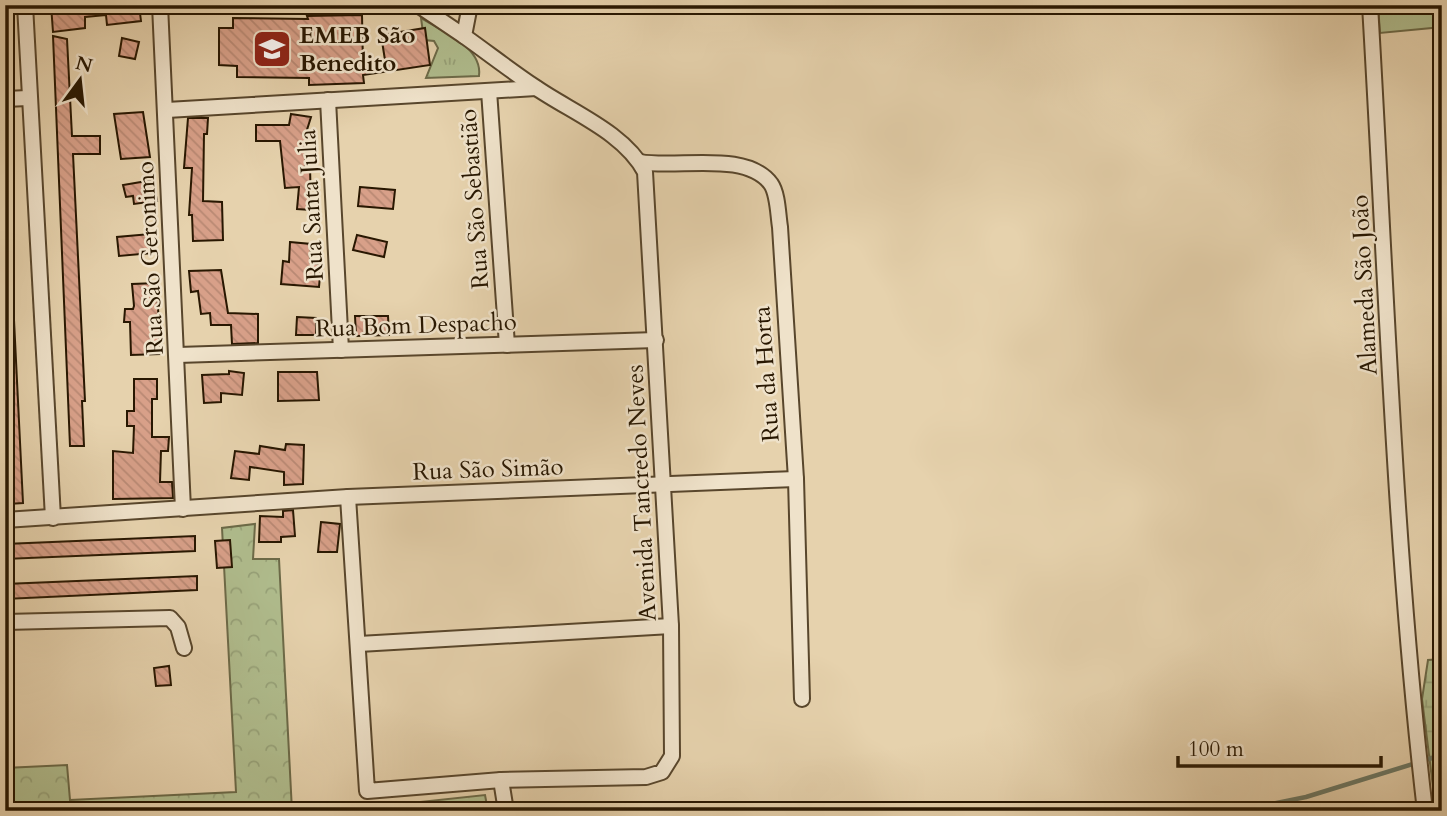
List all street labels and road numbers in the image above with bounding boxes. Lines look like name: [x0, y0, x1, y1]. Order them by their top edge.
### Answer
street label: Rua São Sebastião: [452, 108, 497, 290]
street label: Rua Santa Julia: [291, 128, 332, 282]
street label: Rua São Geronimo: [129, 160, 172, 356]
street label: Alameda São João: [1343, 194, 1386, 376]
street label: Rua da Horta: [745, 304, 788, 443]
street label: Rua Bom Despacho: [315, 305, 517, 346]
street label: Avenida Tancredo Neves: [618, 364, 665, 622]
street label: Rua São Simão: [412, 450, 564, 489]

